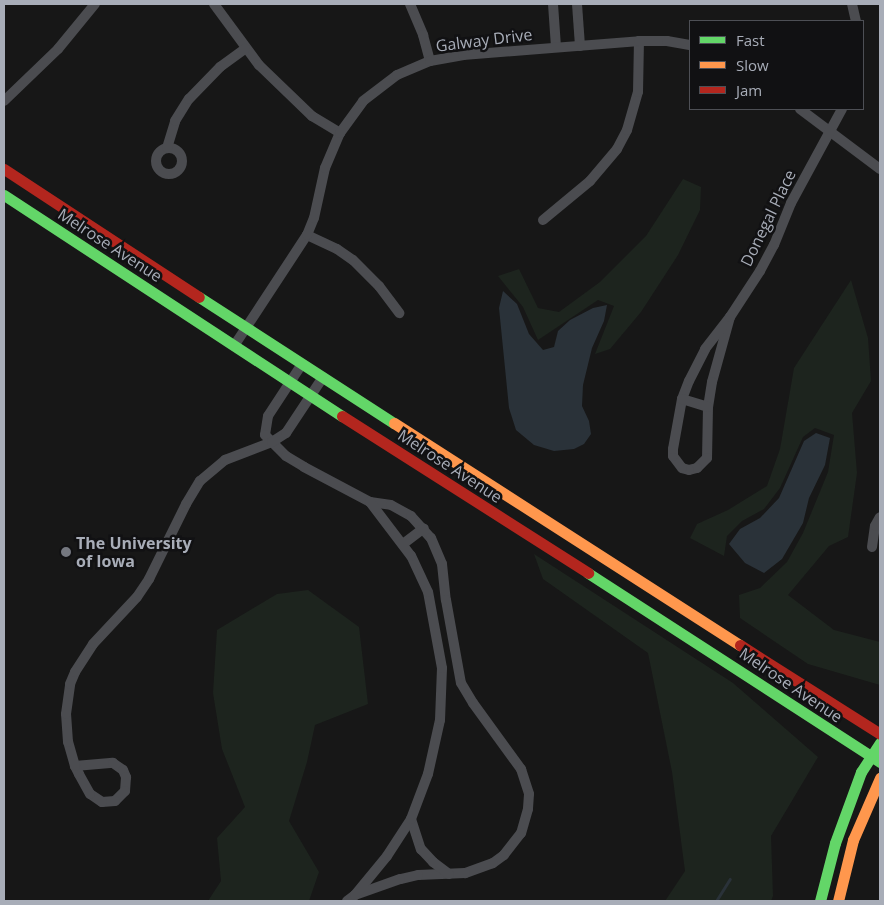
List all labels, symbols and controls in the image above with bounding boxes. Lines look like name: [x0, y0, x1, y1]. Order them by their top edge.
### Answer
legend: [689, 20, 864, 110]
street label: Galway Drive: [435, 25, 533, 55]
text: Fast: [736, 30, 765, 50]
text: Slow: [736, 55, 769, 75]
text: Jam: [736, 80, 762, 100]
street label: Donegal Place: [736, 167, 800, 269]
street label: Melrose Avenue: [54, 204, 166, 286]
street label: Melrose Avenue: [394, 425, 506, 507]
place label: The University of Iowa: [76, 533, 192, 571]
marker: The University of Iowa: [60, 546, 72, 558]
street label: Melrose Avenue: [736, 643, 846, 727]

